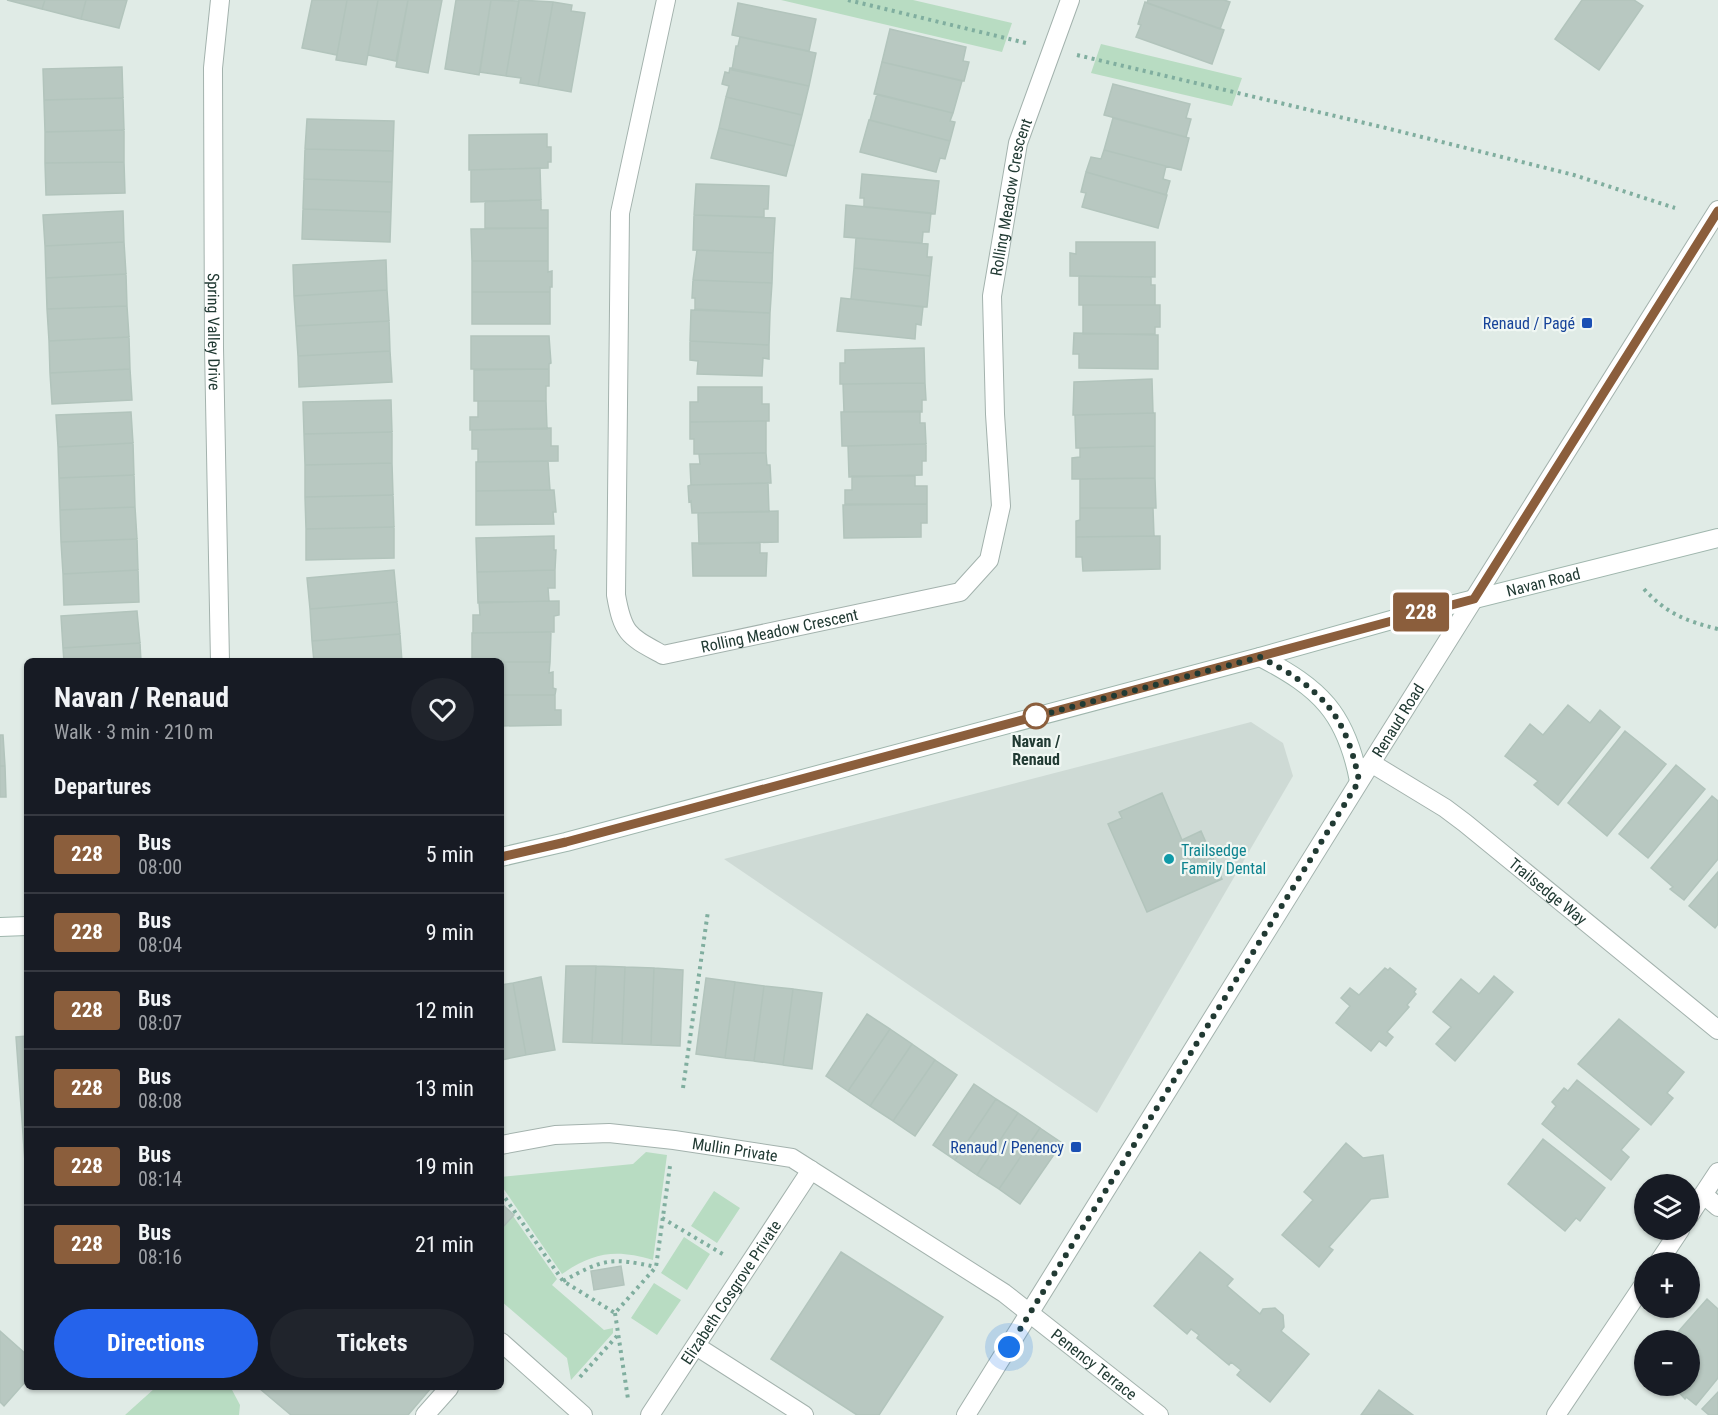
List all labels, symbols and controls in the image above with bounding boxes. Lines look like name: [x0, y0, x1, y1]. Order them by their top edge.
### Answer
street label: Rolling Meadow Crescent: [986, 115, 1036, 277]
street label: Spring Valley Drive: [204, 273, 224, 390]
place label: Renaud / Pagé: [1483, 314, 1575, 333]
marker: Renaud / Pagé: [1580, 316, 1594, 330]
street label: Navan Road: [1504, 563, 1582, 600]
line badge: 228: [1386, 592, 1456, 632]
text: 228: [1405, 600, 1437, 624]
street label: Rolling Meadow Crescent: [699, 604, 860, 656]
button: heart: [411, 678, 474, 741]
street label: Renaud Road: [1368, 680, 1428, 760]
text: Navan / Renaud: [54, 681, 229, 714]
marker: Navan / Renaud: [1023, 703, 1049, 729]
text: Walk · 3 min · 210 m: [54, 720, 213, 744]
place label: Navan / Renaud: [1012, 732, 1061, 769]
text: Departures: [54, 774, 151, 799]
text: Bus: [138, 830, 171, 855]
place label: Trailsedge Family Dental: [1181, 841, 1266, 878]
text: 228: [71, 842, 103, 866]
text: 5 min: [426, 842, 474, 867]
marker: Trailsedge Family Dental: [1162, 852, 1176, 866]
street label: Trailsedge Way: [1505, 853, 1591, 929]
text: 08:00: [138, 855, 182, 879]
text: Bus: [138, 908, 171, 933]
text: 228: [71, 920, 103, 944]
text: 9 min: [426, 920, 474, 945]
text: 08:04: [138, 933, 182, 957]
text: Bus: [138, 986, 171, 1011]
text: 228: [71, 998, 103, 1022]
text: 12 min: [415, 998, 474, 1023]
text: 08:07: [138, 1011, 182, 1035]
text: Bus: [138, 1064, 171, 1089]
text: 228: [71, 1076, 103, 1100]
text: 13 min: [415, 1076, 474, 1101]
text: 08:08: [138, 1089, 182, 1113]
street label: Mullin Private: [691, 1133, 779, 1165]
place label: Renaud / Penency: [950, 1138, 1064, 1157]
marker: Renaud / Penency: [1069, 1140, 1083, 1154]
text: Bus: [138, 1142, 171, 1167]
text: 228: [71, 1154, 103, 1178]
text: 19 min: [415, 1154, 474, 1179]
text: 08:14: [138, 1167, 182, 1191]
map controls: [1634, 1174, 1700, 1396]
button: layers: [1634, 1174, 1700, 1240]
street label: Elizabeth Cosgrove Private: [677, 1217, 785, 1368]
text: Bus: [138, 1220, 171, 1245]
text: 228: [71, 1232, 103, 1256]
text: 21 min: [415, 1232, 474, 1257]
text: 08:16: [138, 1245, 182, 1269]
button: +: [1634, 1252, 1700, 1318]
button: Directions: [54, 1309, 258, 1378]
button: Tickets: [270, 1309, 474, 1378]
street label: Penency Terrace: [1048, 1325, 1141, 1404]
button: −: [1634, 1330, 1700, 1396]
your location: [994, 1332, 1024, 1362]

